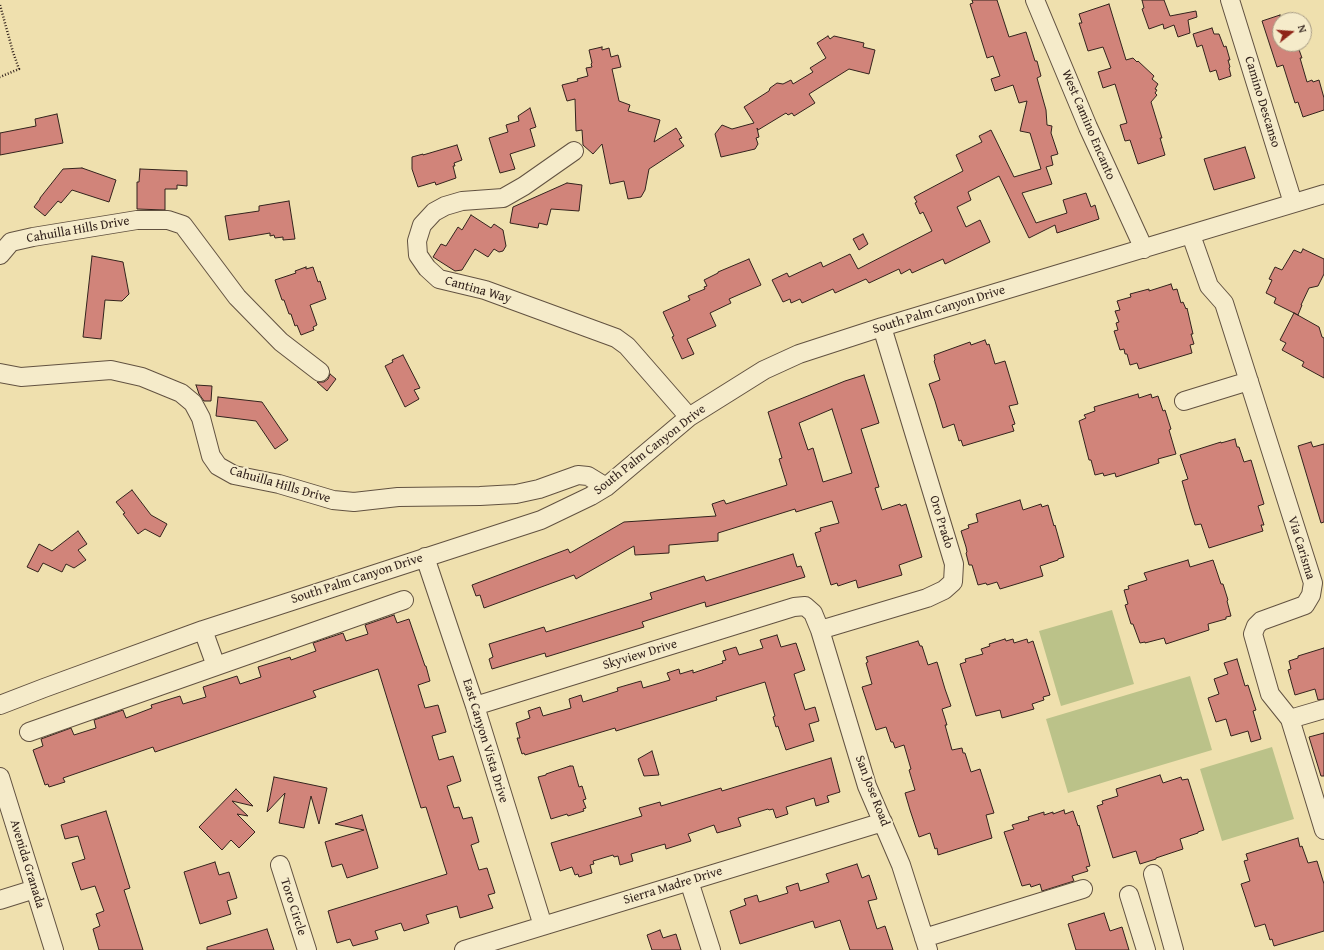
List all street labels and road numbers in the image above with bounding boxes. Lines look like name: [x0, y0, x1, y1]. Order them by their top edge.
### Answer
street label: Camino Descanso: [1241, 55, 1283, 149]
street label: West Camino Encanto: [1058, 68, 1118, 182]
street label: Cahuilla Hills Drive: [25, 213, 131, 247]
street label: Cantina Way: [443, 273, 513, 307]
street label: South Palm Canyon Drive: [871, 282, 1007, 338]
street label: South Palm Canyon Drive: [591, 401, 709, 499]
street label: Cahuilla Hills Drive: [228, 463, 332, 507]
street label: Oro Prado: [926, 494, 956, 550]
street label: Via Carisma: [1284, 514, 1318, 582]
street label: South Palm Canyon Drive: [289, 550, 425, 608]
street label: Skyview Drive: [601, 636, 679, 674]
street label: East Canyon Vista Drive: [459, 677, 511, 805]
street label: San Jose Road: [851, 753, 893, 829]
street label: Avenida Granada: [6, 818, 48, 910]
street label: Sierra Madre Drive: [622, 864, 724, 908]
street label: Toro Circle: [276, 876, 310, 938]

